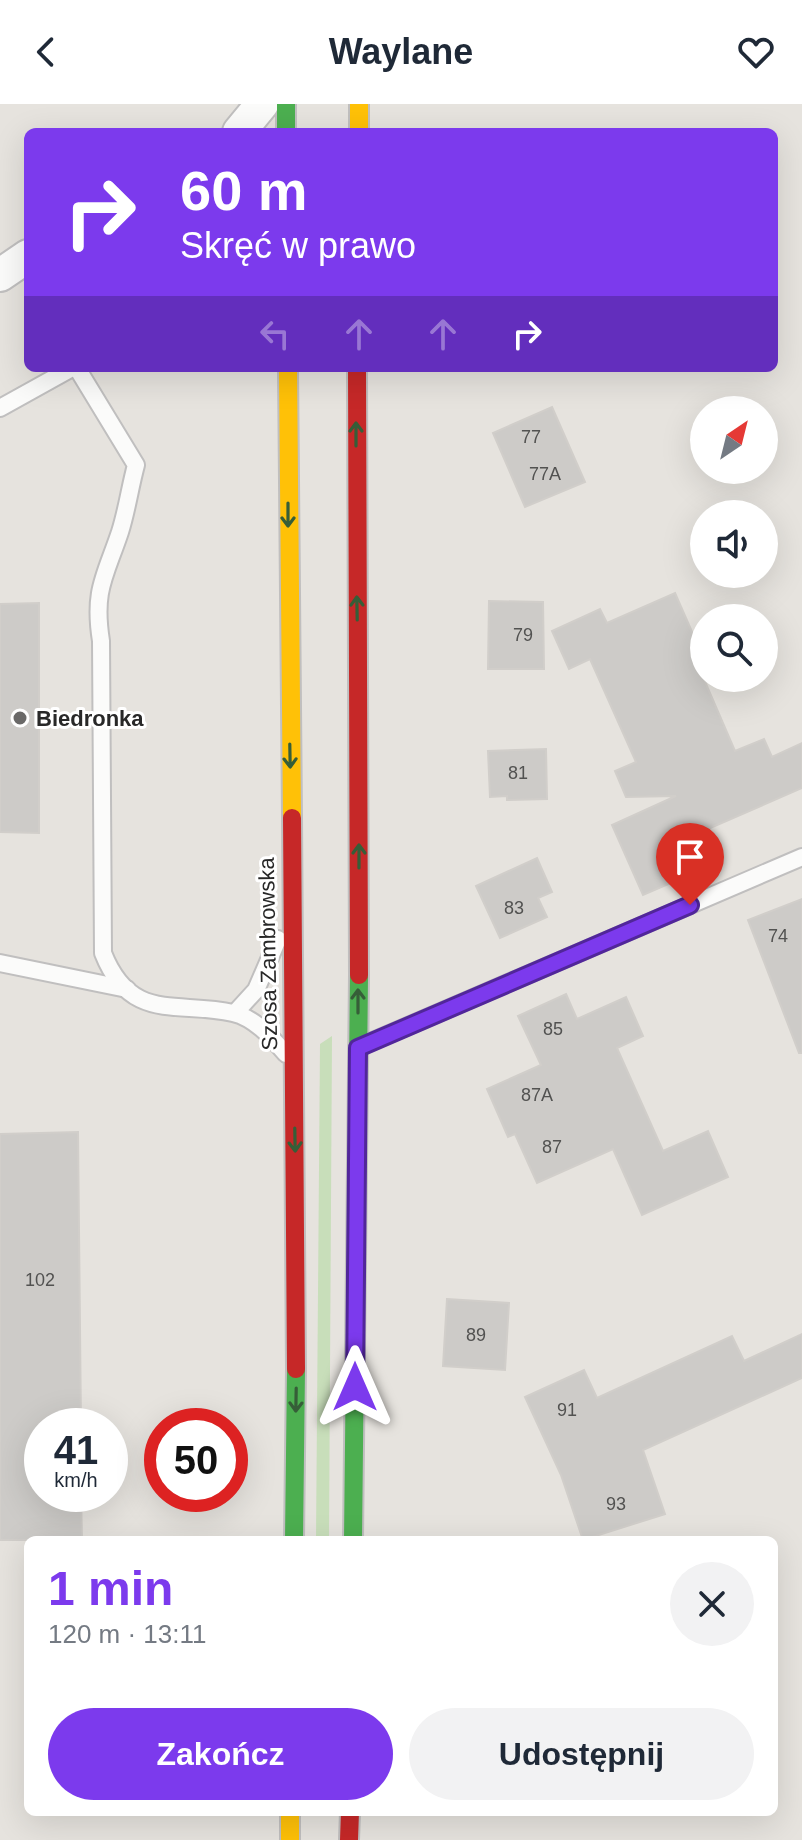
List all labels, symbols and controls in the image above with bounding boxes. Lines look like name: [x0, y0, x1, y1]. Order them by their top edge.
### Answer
icon: back: [24, 30, 68, 74]
icon: heart: [734, 30, 778, 74]
text: Waylane: [329, 31, 473, 72]
text: 60 m: [180, 159, 308, 222]
icon: right: [48, 160, 152, 264]
text: Skręć w prawo: [180, 225, 416, 266]
icon: left: [253, 312, 297, 356]
icon: ahead: [337, 312, 381, 356]
icon: ahead: [421, 312, 465, 356]
icon: right: [505, 312, 549, 356]
north arrow: [690, 396, 778, 484]
map controls: [690, 396, 778, 692]
one-way arrow: [349, 421, 364, 448]
house number: 77: [521, 427, 541, 447]
house number: 77A: [529, 464, 561, 484]
button: sound: [690, 500, 778, 588]
one-way arrow: [280, 501, 296, 528]
one-way arrow: [349, 595, 365, 622]
button: search: [690, 604, 778, 692]
house number: 79: [513, 625, 533, 645]
place label: Biedronka: [36, 706, 144, 731]
marker: Biedronka: [11, 709, 29, 727]
one-way arrow: [282, 742, 298, 769]
house number: 81: [508, 763, 528, 783]
pin: [656, 823, 724, 905]
icon: arrive: [668, 835, 712, 879]
one-way arrow: [351, 843, 367, 870]
street label: Szosa Zambrowska: [254, 856, 282, 1051]
house number: 83: [504, 898, 524, 918]
house number: 74: [768, 926, 788, 946]
one-way arrow: [351, 988, 366, 1015]
house number: 85: [543, 1019, 563, 1039]
house number: 87A: [521, 1085, 553, 1105]
one-way arrow: [287, 1126, 303, 1153]
house number: 87: [542, 1137, 562, 1157]
house number: 102: [25, 1270, 55, 1290]
house number: 89: [466, 1325, 486, 1345]
position arrow: [313, 1345, 397, 1429]
one-way arrow: [288, 1386, 304, 1413]
house number: 91: [557, 1400, 577, 1420]
speed limit sign: 50: [144, 1408, 248, 1512]
text: 41: [54, 1428, 98, 1472]
text: km/h: [54, 1469, 98, 1491]
house number: 93: [606, 1494, 626, 1514]
text: 1 min: [48, 1562, 173, 1615]
button: close: [670, 1562, 754, 1646]
text: 120 m · 13:11: [48, 1619, 207, 1649]
button: Zakończ: [48, 1708, 393, 1800]
button: Udostępnij: [409, 1708, 754, 1800]

